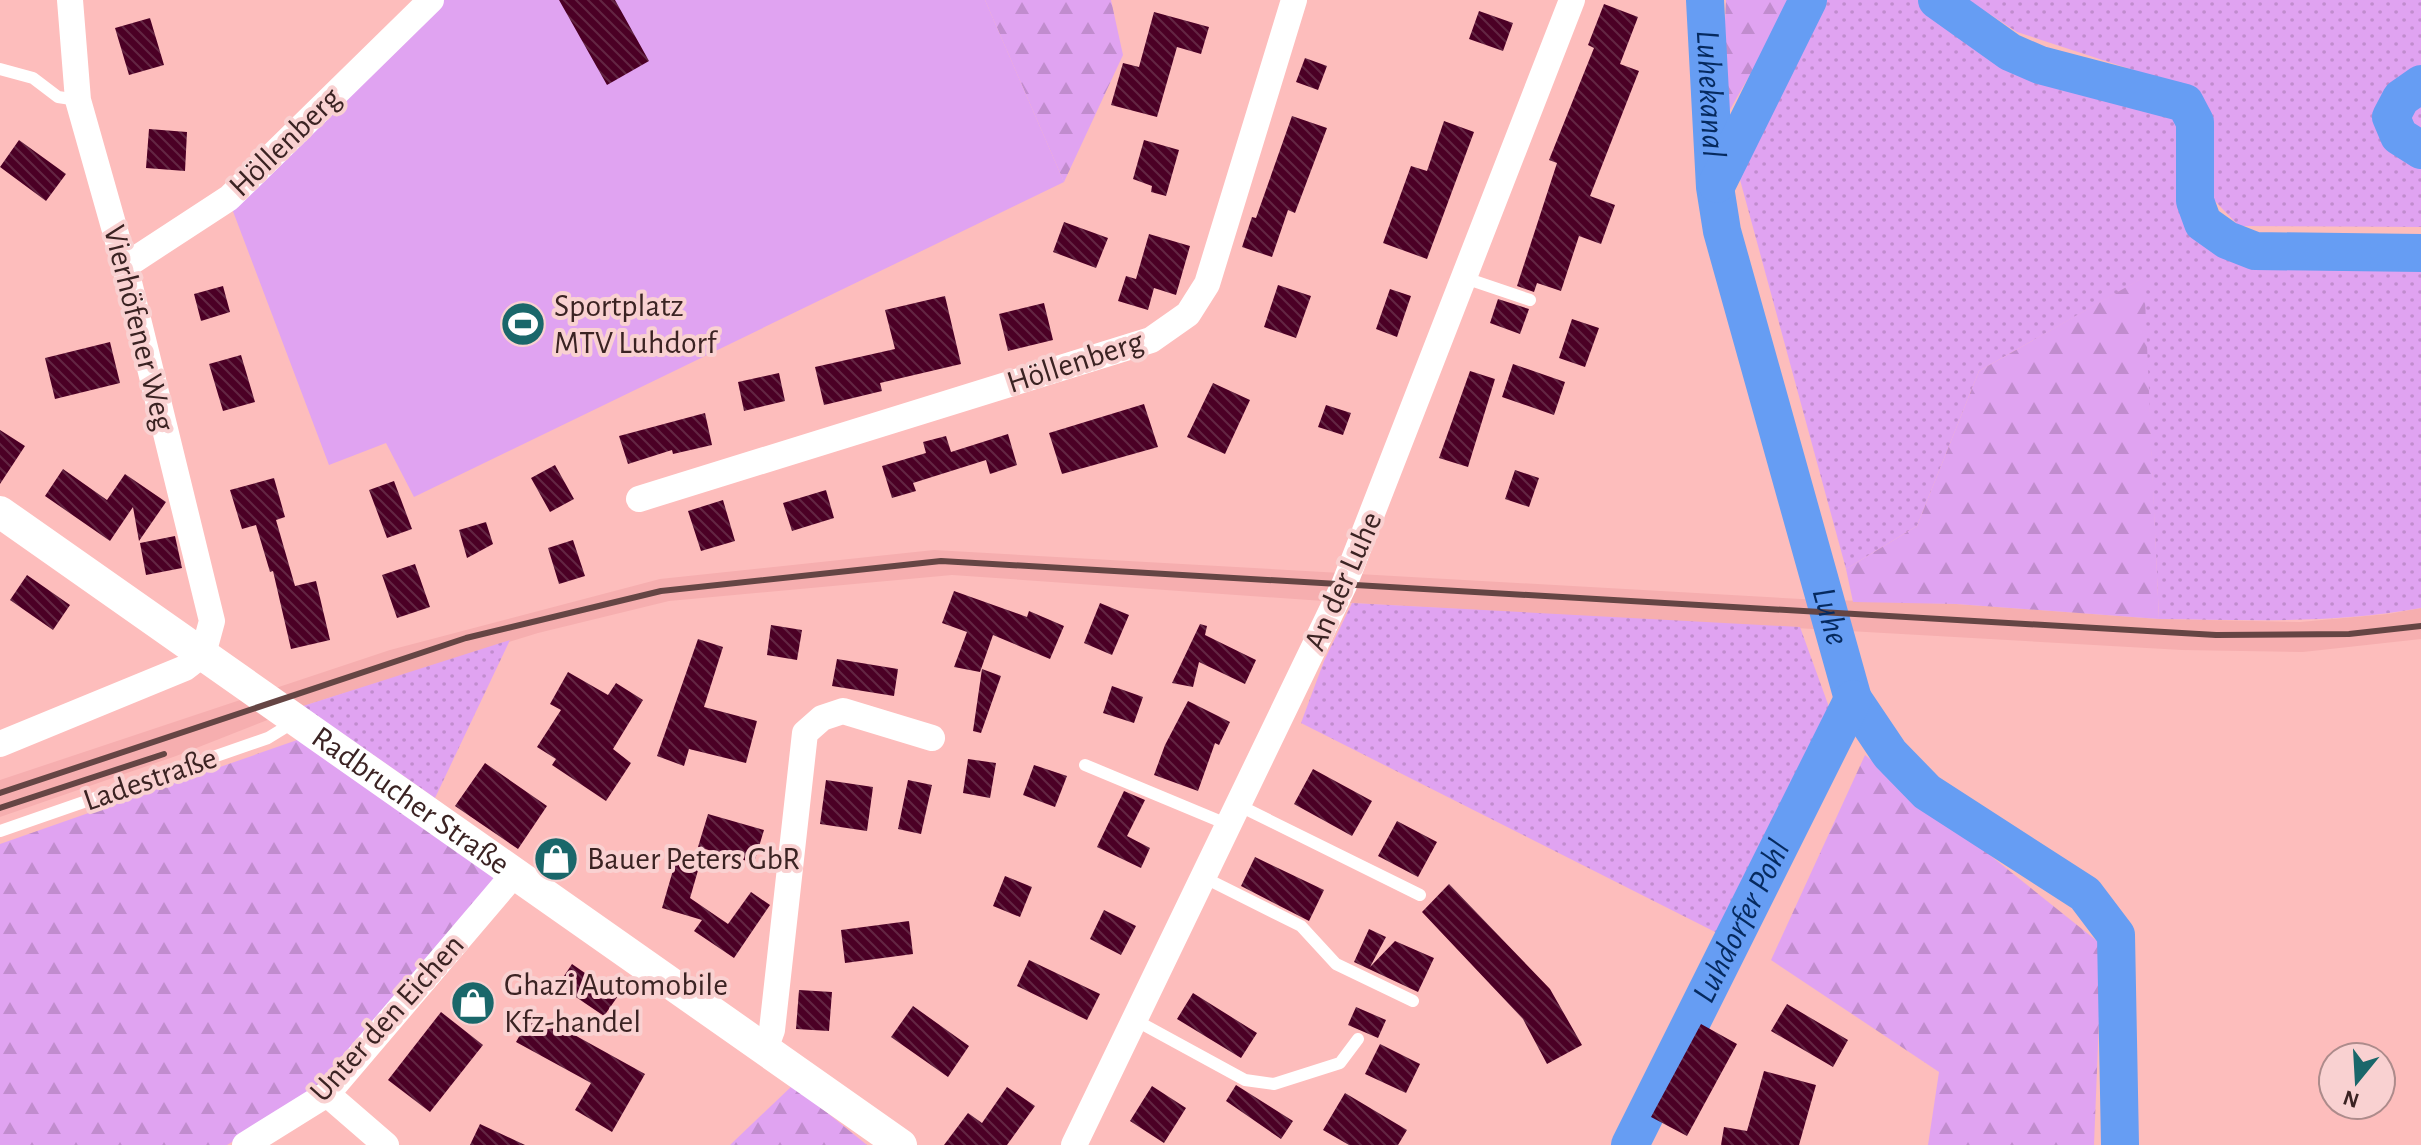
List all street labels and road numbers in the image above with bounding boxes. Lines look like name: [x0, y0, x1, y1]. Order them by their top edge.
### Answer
street label: Höllenberg: [223, 81, 347, 203]
street label: Vierhöfener Weg: [98, 222, 180, 434]
street label: Höllenberg: [1003, 325, 1147, 399]
street label: An der Luhe: [1298, 507, 1388, 655]
street label: Radbrucher Straße: [306, 720, 515, 881]
street label: Ladestraße: [79, 741, 221, 817]
street label: Unter den Eichen: [304, 928, 470, 1108]

